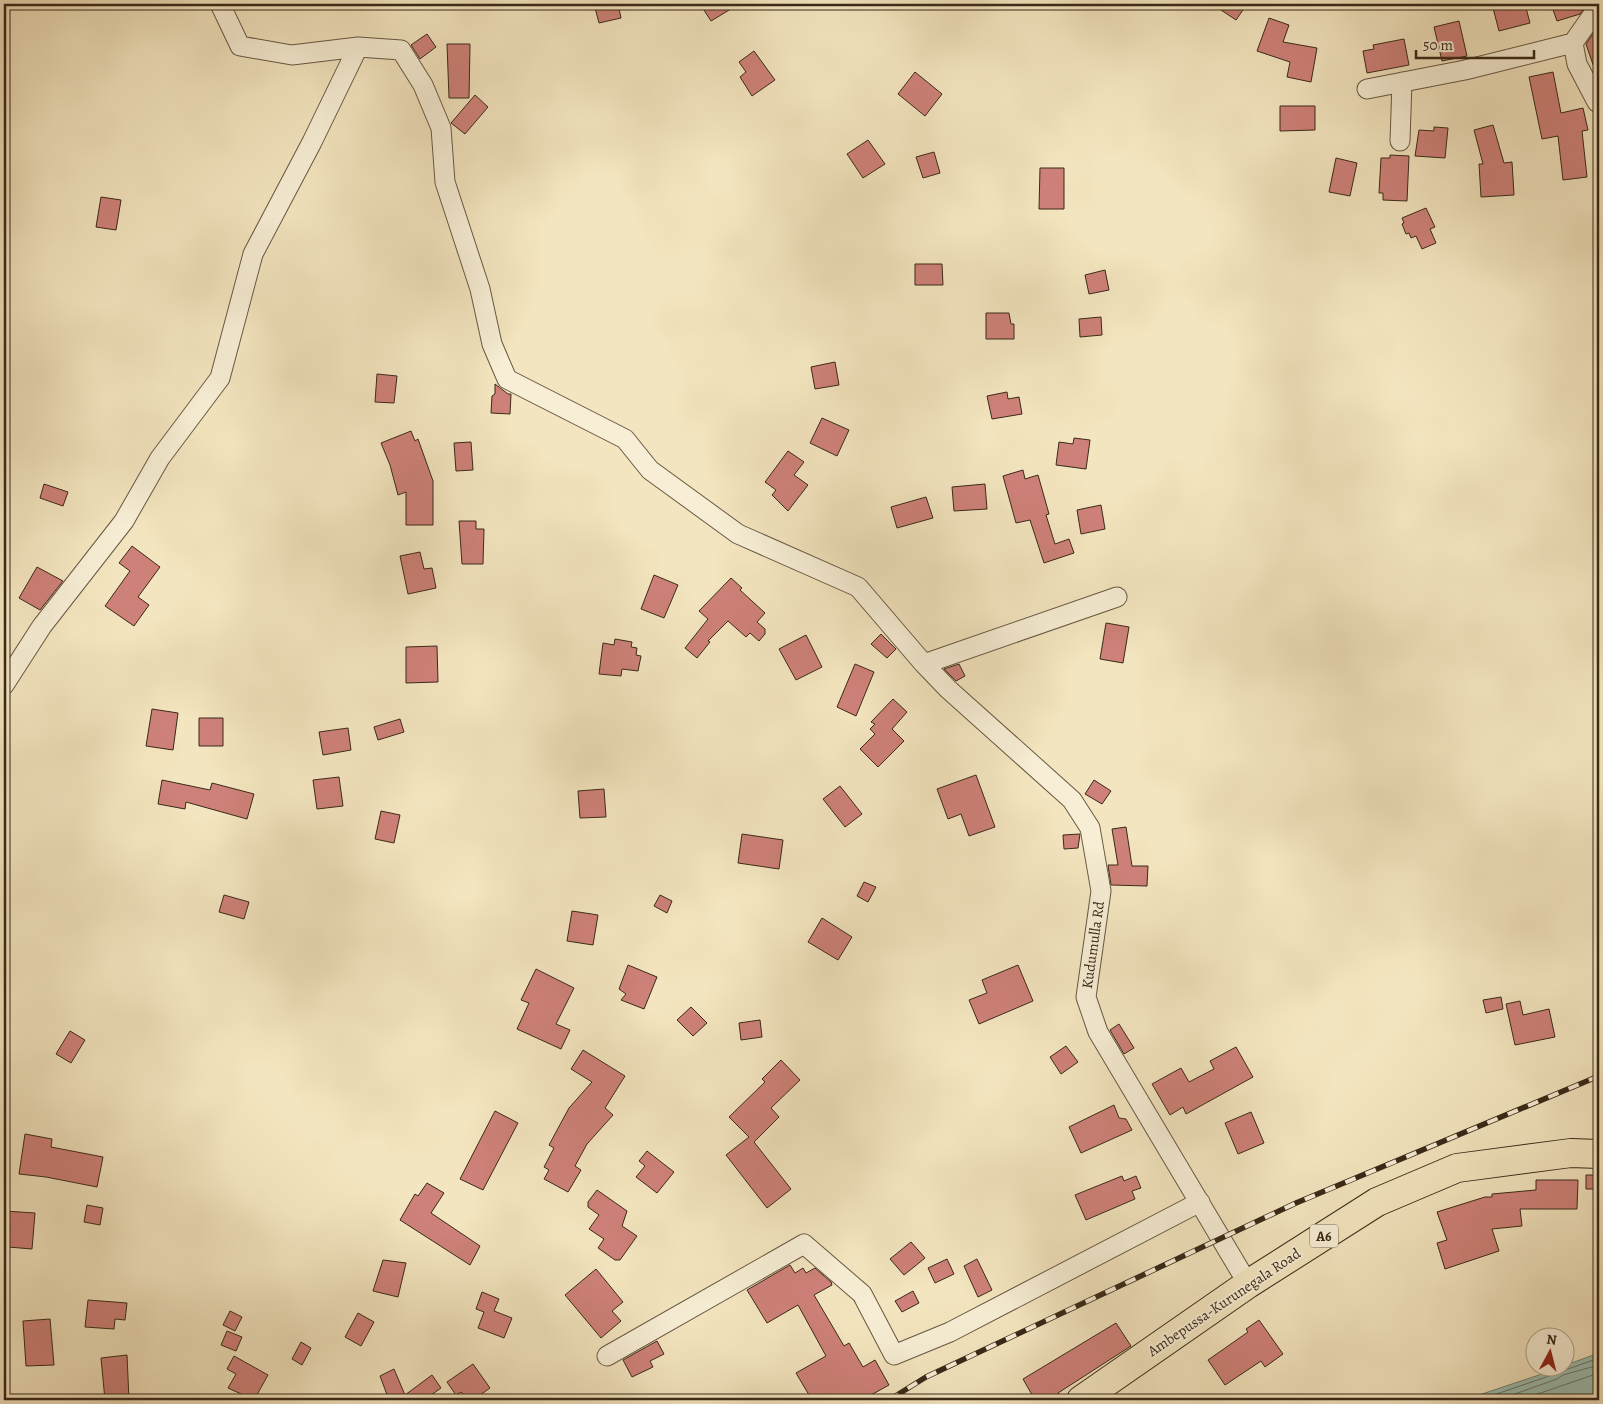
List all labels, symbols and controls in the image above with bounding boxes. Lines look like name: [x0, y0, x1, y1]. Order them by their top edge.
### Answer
scale bar: [1416, 28, 1533, 60]
text: 50 m: [1423, 35, 1453, 55]
street label: Kudumulla Rd: [1077, 899, 1109, 990]
road number: A6: [1310, 1224, 1338, 1248]
street label: Ambepussa-Kurunegala Road: [1143, 1243, 1305, 1361]
north arrow: [1526, 1326, 1576, 1376]
text: N: [1545, 1330, 1558, 1350]

